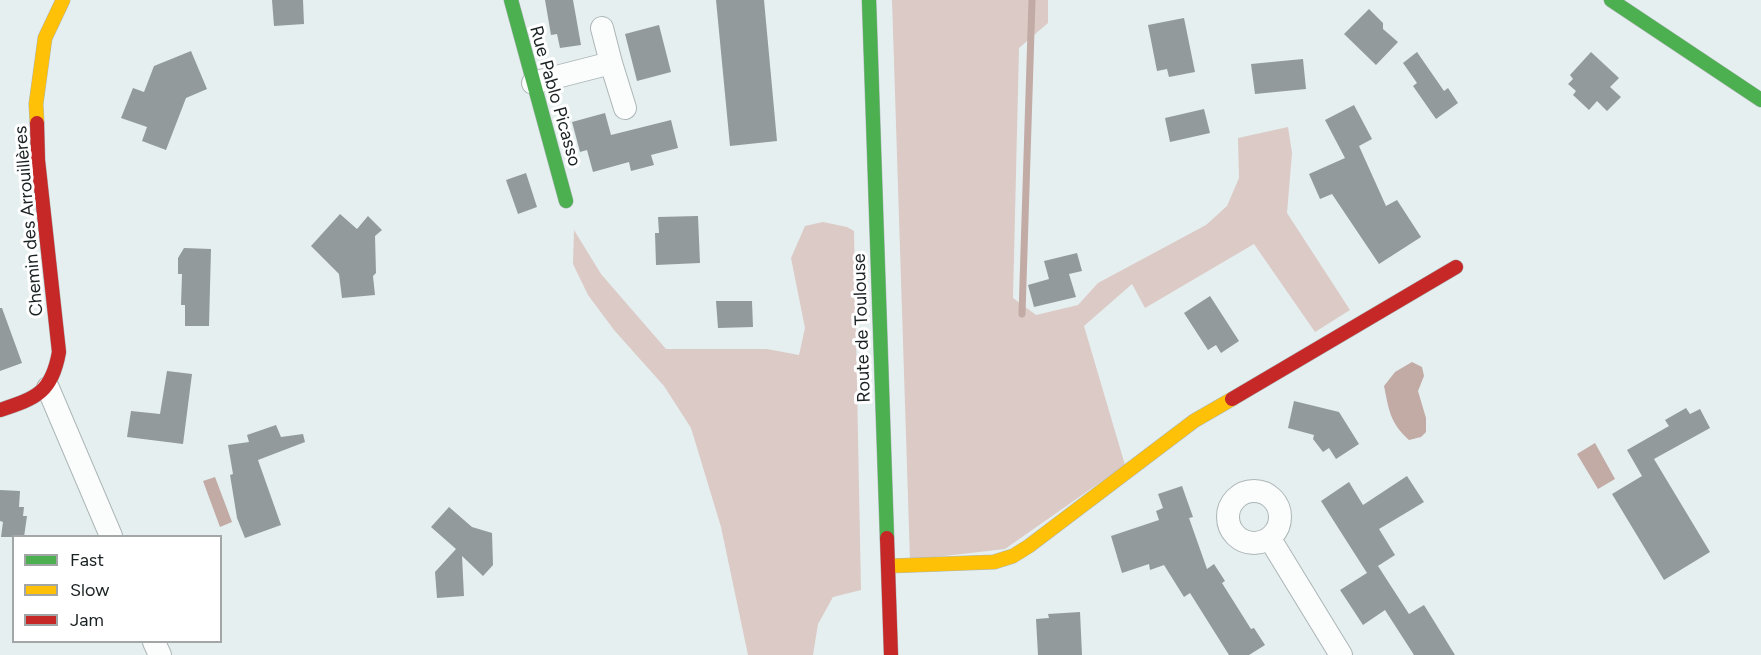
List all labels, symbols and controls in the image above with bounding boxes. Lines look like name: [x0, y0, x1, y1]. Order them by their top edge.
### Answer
street label: Rue Pablo Picasso: [525, 23, 585, 169]
street label: Chemin des Arrouillères: [10, 125, 48, 317]
street label: Route de Toulouse: [849, 253, 875, 403]
legend: [12, 535, 222, 643]
text: Fast: [70, 549, 104, 571]
text: Slow: [70, 579, 109, 601]
text: Jam: [70, 609, 104, 631]

